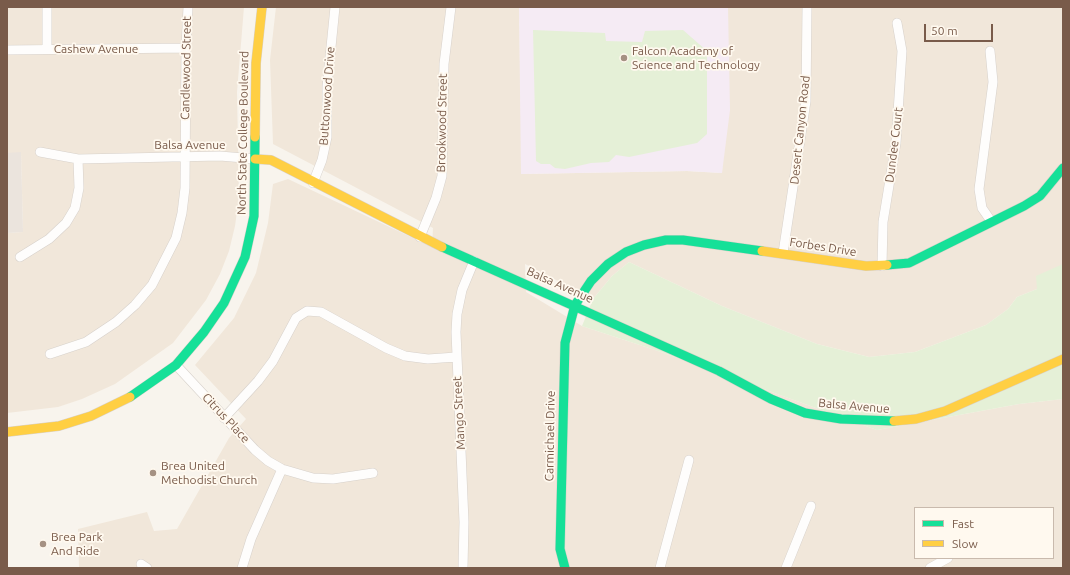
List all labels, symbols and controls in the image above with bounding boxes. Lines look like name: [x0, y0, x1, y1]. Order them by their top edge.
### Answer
street label: Candlewood Street: [178, 16, 194, 120]
scale bar: [926, 16, 995, 42]
text: 50 m: [931, 24, 958, 37]
street label: Cashew Avenue: [54, 42, 138, 56]
place label: Falcon Academy of Science and Technology: [632, 44, 760, 72]
street label: Buttonwood Drive: [316, 46, 338, 146]
street label: North State College Boulevard: [234, 51, 252, 215]
marker: Falcon Academy of Science and Technology: [619, 53, 629, 63]
street label: Brookwood Street: [434, 73, 450, 173]
street label: Desert Canyon Road: [787, 75, 813, 185]
street label: Dundee Court: [882, 107, 906, 183]
street label: Balsa Avenue: [154, 138, 226, 152]
street label: Forbes Drive: [788, 235, 858, 259]
street label: Balsa Avenue: [524, 264, 596, 306]
street label: Mango Street: [450, 376, 468, 450]
street label: Citrus Place: [199, 390, 253, 446]
street label: Carmichael Drive: [542, 390, 558, 482]
street label: Balsa Avenue: [818, 396, 890, 416]
place label: Brea United Methodist Church: [161, 459, 257, 487]
marker: Brea United Methodist Church: [148, 468, 158, 478]
legend: [914, 507, 1054, 559]
text: Fast: [952, 517, 974, 530]
place label: Brea Park And Ride: [51, 530, 103, 558]
text: Slow: [952, 537, 978, 550]
marker: Brea Park And Ride: [38, 539, 48, 549]

